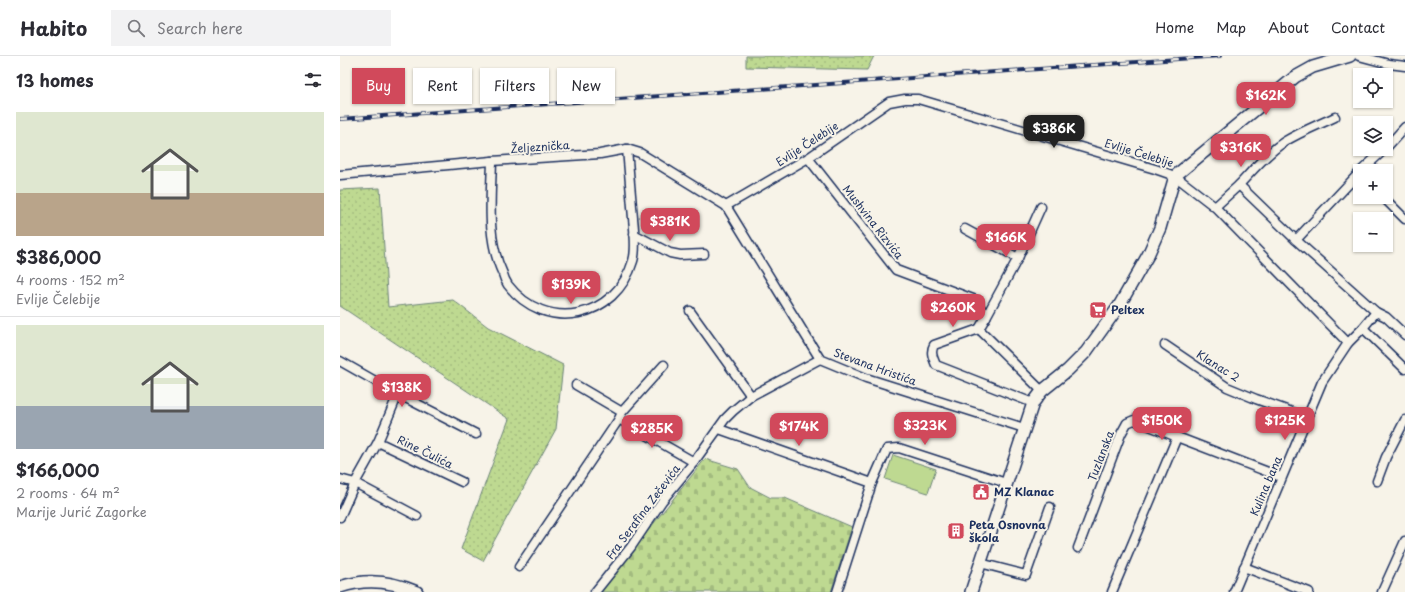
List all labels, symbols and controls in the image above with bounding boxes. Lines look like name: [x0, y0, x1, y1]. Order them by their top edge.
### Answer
search box: [111, 10, 391, 46]
text: Habito: [20, 14, 87, 42]
text: Search here: [157, 16, 243, 39]
icon: search: [125, 17, 147, 39]
text: Home: [1155, 17, 1194, 38]
text: Map: [1216, 17, 1246, 38]
text: About: [1268, 17, 1309, 38]
text: Contact: [1331, 17, 1385, 38]
text: 13 homes: [16, 67, 93, 93]
chip: Buy: [352, 68, 405, 104]
chip: Rent: [413, 68, 472, 104]
chip: Filters: [480, 68, 549, 104]
chip: New: [557, 68, 615, 104]
map controls: [1353, 68, 1393, 252]
button: locate: [1353, 68, 1393, 108]
icon: filters: [302, 69, 324, 91]
pin: $162K: [1238, 82, 1294, 116]
text: $162K: [1245, 85, 1287, 104]
pin: $386K: [1026, 115, 1082, 149]
button: layers: [1353, 116, 1393, 156]
street label: Evlije Čelebije: [772, 117, 842, 170]
text: $386K: [1032, 118, 1076, 137]
street label: Evlije Čelebije: [1103, 134, 1176, 171]
pin: $316K: [1213, 134, 1269, 168]
street label: Željeznička: [510, 136, 570, 157]
text: $316K: [1220, 137, 1262, 156]
icon: home: [134, 138, 206, 210]
button: +: [1353, 164, 1393, 204]
street label: Mushvina Rizvića: [839, 181, 908, 262]
pin: $381K: [642, 208, 698, 242]
text: $381K: [650, 211, 690, 230]
button: −: [1353, 212, 1393, 252]
pin: $166K: [978, 224, 1034, 258]
text: $166K: [985, 227, 1027, 246]
text: $386,000: [16, 244, 101, 270]
text: 4 rooms · 152 m²: [16, 270, 125, 289]
pin: $139K: [543, 271, 599, 305]
text: $139K: [551, 274, 591, 293]
text: Evlije Čelebije: [16, 289, 100, 308]
pin: $260K: [925, 294, 981, 328]
text: $260K: [930, 297, 976, 316]
supermarket icon: Peltex: [1088, 300, 1108, 320]
place label: Peltex: [1111, 301, 1144, 318]
street label: Stevana Hristića: [831, 344, 919, 389]
street label: Klanac 2: [1193, 346, 1243, 386]
icon: home: [134, 351, 206, 423]
pin: $138K: [374, 374, 430, 408]
text: $138K: [382, 377, 422, 396]
pin: $150K: [1134, 407, 1190, 441]
pin: $125K: [1257, 407, 1313, 441]
text: $150K: [1141, 410, 1183, 429]
text: $125K: [1265, 410, 1305, 429]
pin: $323K: [897, 412, 953, 446]
pin: $174K: [771, 413, 827, 447]
pin: $285K: [624, 415, 680, 449]
text: $323K: [903, 415, 947, 434]
text: $174K: [779, 416, 819, 435]
text: $285K: [631, 418, 673, 437]
street label: Tuzlanska: [1083, 428, 1118, 484]
street label: Rine Čulića: [395, 431, 456, 472]
street label: Kulina bana: [1245, 453, 1286, 518]
text: $166,000: [16, 457, 99, 483]
street label: Fra Serafina Zečevića: [601, 461, 684, 563]
public building icon: MZ Klanac: [971, 482, 991, 502]
text: 2 rooms · 64 m²: [16, 483, 120, 502]
place label: MZ Klanac: [994, 483, 1054, 500]
text: Marije Jurić Zagorke: [16, 502, 147, 521]
place label: Peta Osnovna škola: [969, 516, 1046, 546]
building icon: Peta Osnovna škola: [946, 521, 966, 541]

